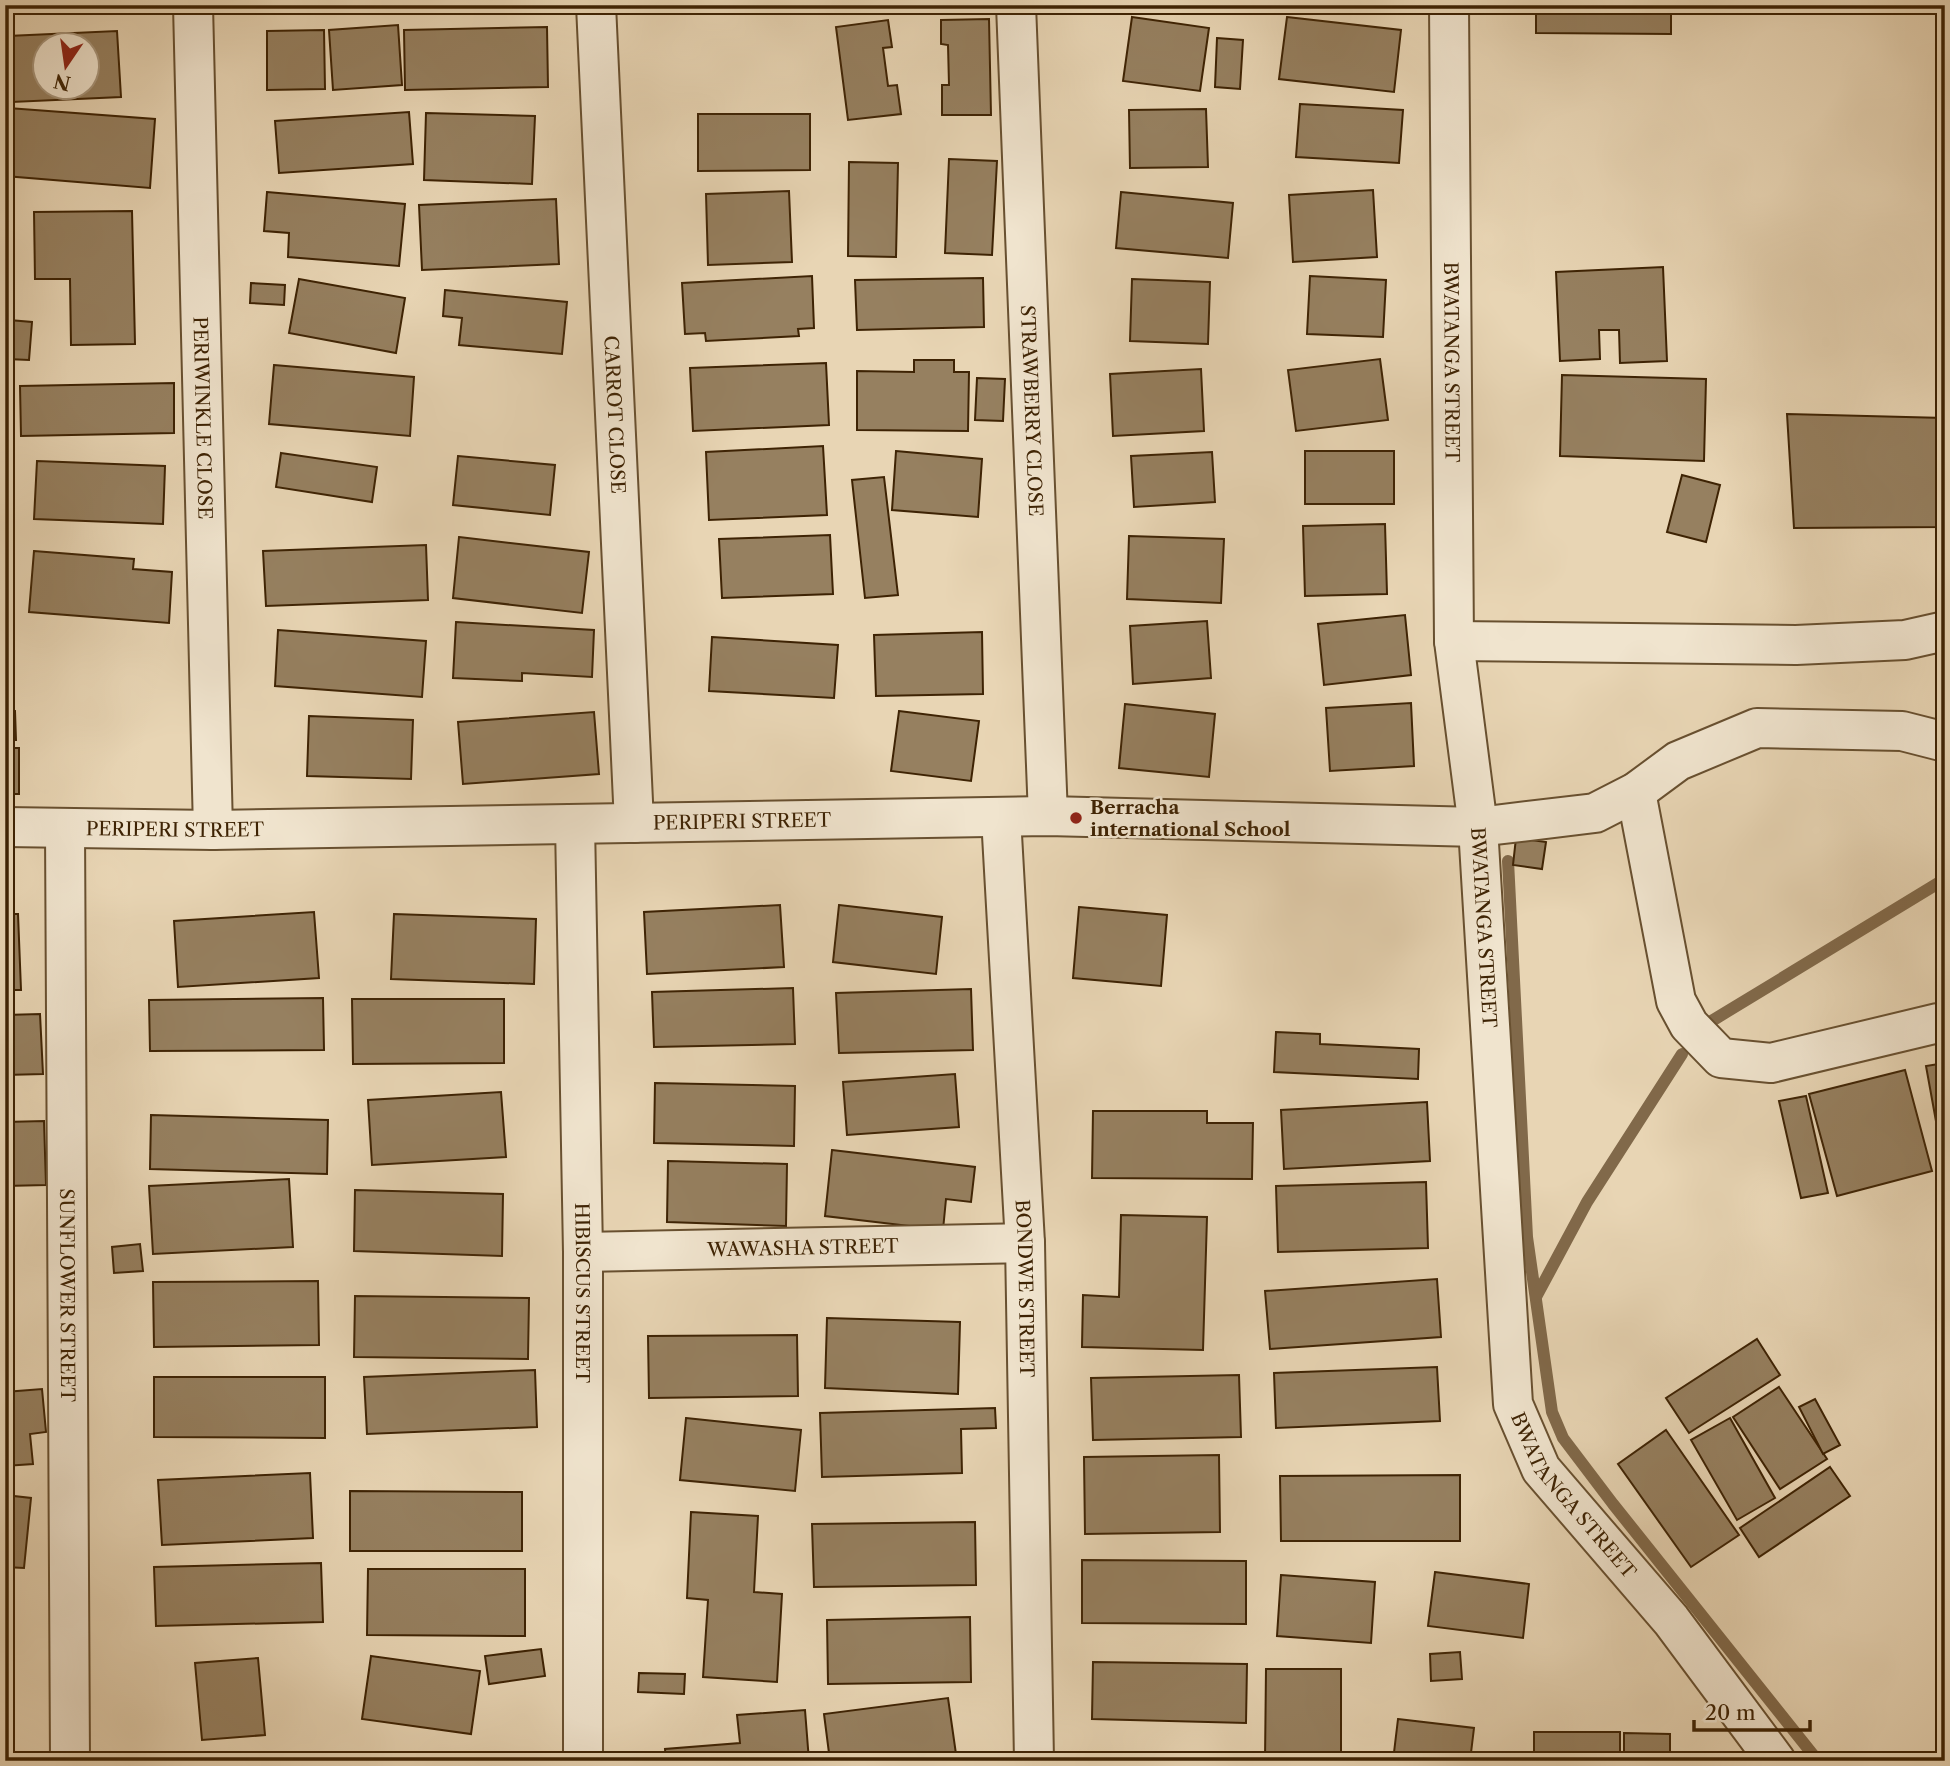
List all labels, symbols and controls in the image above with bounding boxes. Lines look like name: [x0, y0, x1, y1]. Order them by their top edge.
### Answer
north arrow: [32, 32, 102, 102]
text: N: [52, 69, 73, 95]
street label: BWATANGA STREET: [1440, 261, 1464, 463]
street label: STRAWBERRY CLOSE: [1016, 305, 1048, 517]
street label: PERIWINKLE CLOSE: [189, 316, 217, 520]
street label: CARROT CLOSE: [600, 335, 630, 494]
place label: Berracha international School: [1090, 796, 1291, 841]
street label: PERIPERI STREET: [653, 808, 832, 834]
marker: Berracha international School: [1068, 810, 1084, 826]
street label: PERIPERI STREET: [86, 817, 265, 842]
street label: BWATANGA STREET: [1467, 826, 1502, 1029]
street label: SUNFLOWER STREET: [55, 1188, 80, 1403]
street label: BONDWE STREET: [1011, 1199, 1039, 1378]
street label: HIBISCUS STREET: [571, 1202, 595, 1384]
street label: WAWASHA STREET: [706, 1234, 900, 1261]
street label: BWATANGA STREET: [1506, 1409, 1642, 1583]
scale bar: [1694, 1689, 1810, 1733]
text: 20 m: [1705, 1700, 1756, 1725]

